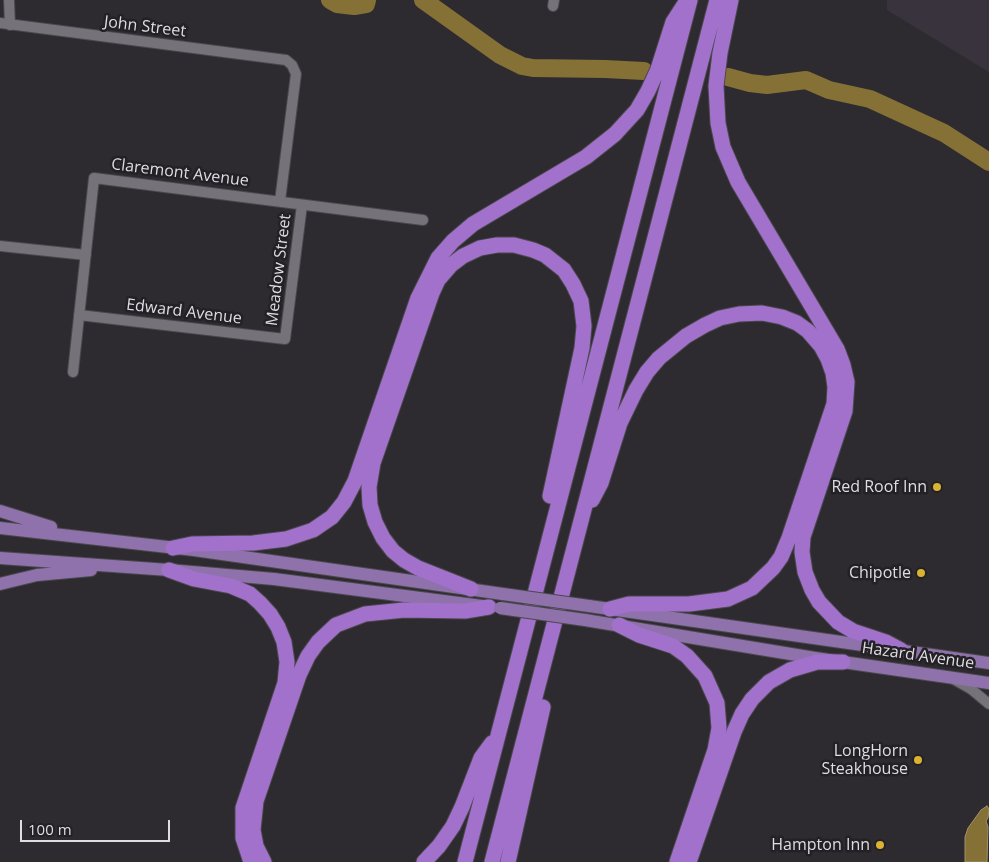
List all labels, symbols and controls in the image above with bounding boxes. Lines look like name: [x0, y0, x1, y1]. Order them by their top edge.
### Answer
street label: John Street: [103, 12, 187, 42]
street label: Claremont Avenue: [110, 155, 250, 191]
street label: Meadow Street: [263, 213, 295, 327]
street label: Edward Avenue: [125, 295, 243, 329]
place label: Red Roof Inn: [831, 477, 927, 497]
marker: Red Roof Inn: [931, 481, 943, 493]
place label: Chipotle: [849, 563, 911, 583]
marker: Chipotle: [915, 567, 927, 579]
street label: Hazard Avenue: [861, 639, 975, 673]
place label: LongHorn Steakhouse: [821, 741, 908, 779]
marker: LongHorn Steakhouse: [912, 754, 924, 766]
scale bar: [22, 810, 172, 842]
text: 100 m: [28, 819, 72, 839]
place label: Hampton Inn: [771, 835, 870, 855]
marker: Hampton Inn: [874, 839, 886, 851]

